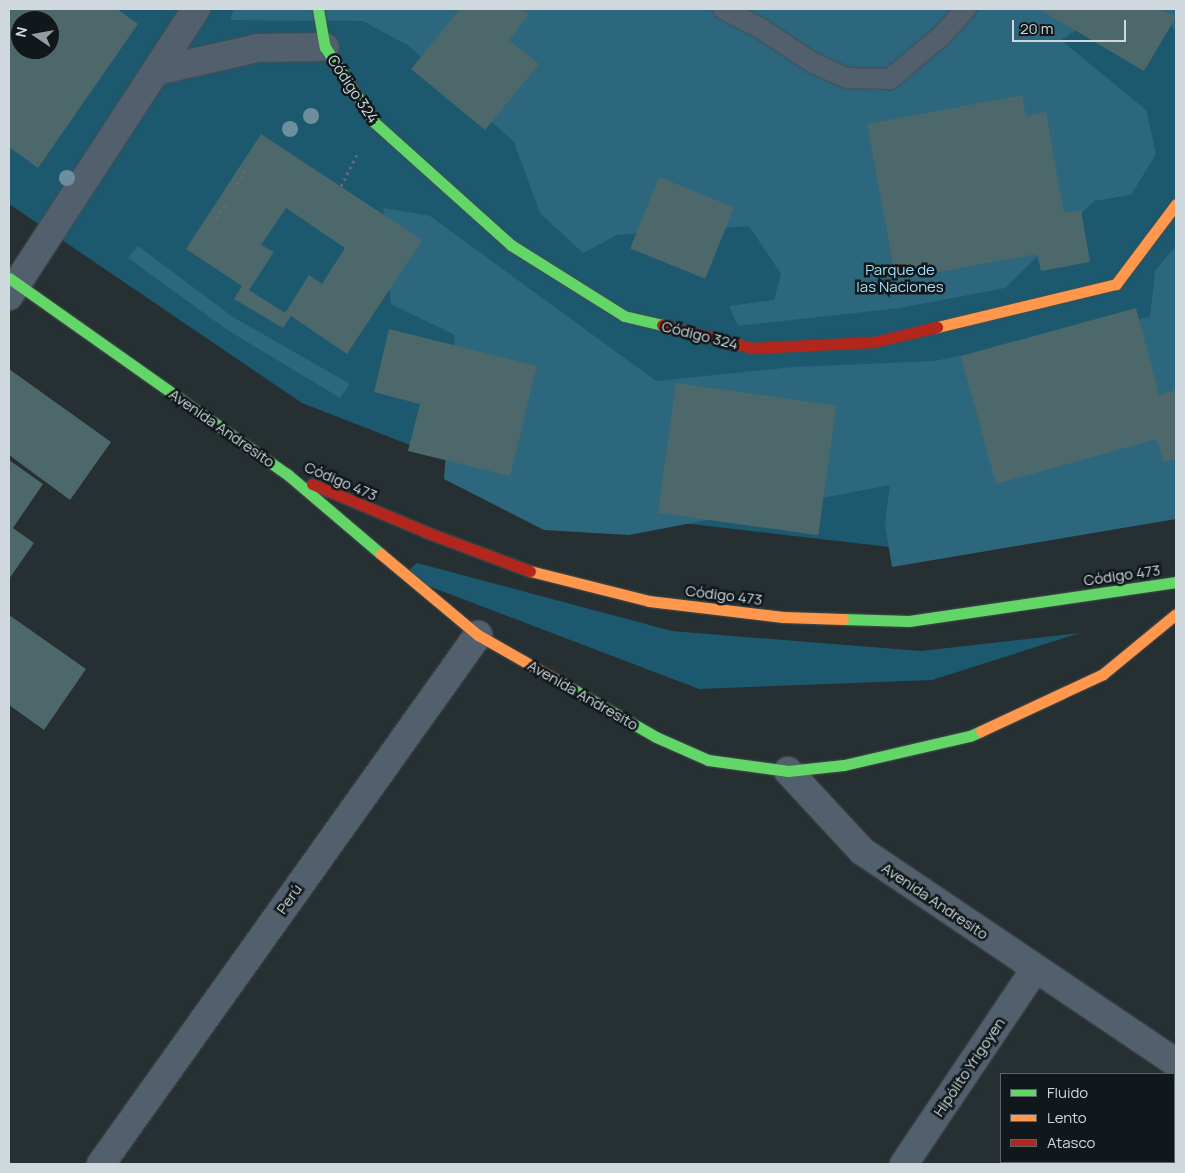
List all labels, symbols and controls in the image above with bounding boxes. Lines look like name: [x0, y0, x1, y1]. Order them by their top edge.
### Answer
north arrow: [10, 10, 60, 60]
scale bar: [1015, 10, 1129, 42]
text: 20 m: [1020, 18, 1053, 39]
text: N: [10, 25, 31, 39]
street label: Código 324: [324, 52, 382, 126]
park label: Parque de las Naciones: [856, 260, 944, 295]
street label: Código 324: [660, 317, 740, 353]
street label: Avenida Andresito: [166, 385, 278, 471]
street label: Código 473: [302, 458, 380, 504]
street label: Código 473: [1082, 561, 1162, 589]
street label: Código 473: [684, 581, 764, 609]
street label: Avenida Andresito: [525, 656, 641, 734]
street label: Avenida Andresito: [878, 859, 992, 943]
street label: Perú: [272, 881, 306, 917]
street label: Hipólito Yrigoyen: [929, 1014, 1009, 1120]
legend: [1000, 1073, 1175, 1163]
text: Fluido: [1047, 1082, 1088, 1103]
text: Lento: [1047, 1107, 1087, 1128]
text: Atasco: [1047, 1132, 1095, 1153]

